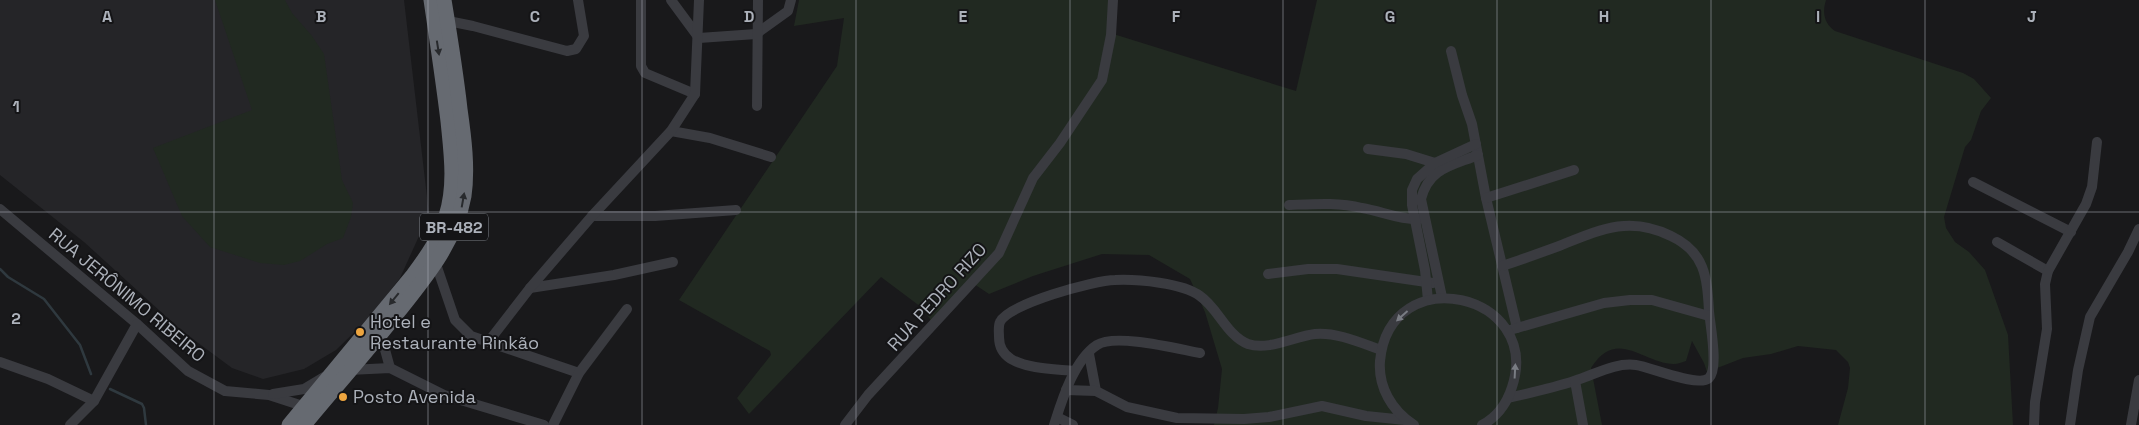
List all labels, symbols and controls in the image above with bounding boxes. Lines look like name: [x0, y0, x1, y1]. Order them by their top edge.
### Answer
text: A: [102, 6, 112, 27]
text: B: [316, 6, 326, 27]
text: C: [530, 6, 540, 27]
text: D: [744, 6, 754, 27]
text: E: [959, 6, 968, 27]
text: F: [1172, 6, 1181, 27]
text: G: [1385, 6, 1395, 27]
text: H: [1599, 6, 1609, 27]
text: I: [1816, 6, 1820, 27]
text: J: [2027, 6, 2037, 27]
one-way arrow: [434, 41, 442, 57]
text: 1: [12, 96, 20, 117]
one-way arrow: [459, 192, 467, 208]
road number: BR-482: [420, 213, 488, 240]
street label: RUA JERÔNIMO RIBEIRO: [44, 222, 210, 367]
street label: RUA PEDRO RIZO: [882, 238, 991, 356]
one-way arrow: [389, 292, 400, 305]
text: 2: [11, 308, 21, 329]
place label: Hotel e Restaurante Rinkão: [370, 310, 539, 354]
one-way arrow: [1396, 310, 1409, 321]
marker: Hotel e Restaurante Rinkão: [354, 326, 366, 338]
one-way arrow: [1511, 363, 1519, 379]
place label: Posto Avenida: [353, 385, 476, 408]
marker: Posto Avenida: [337, 391, 349, 403]

